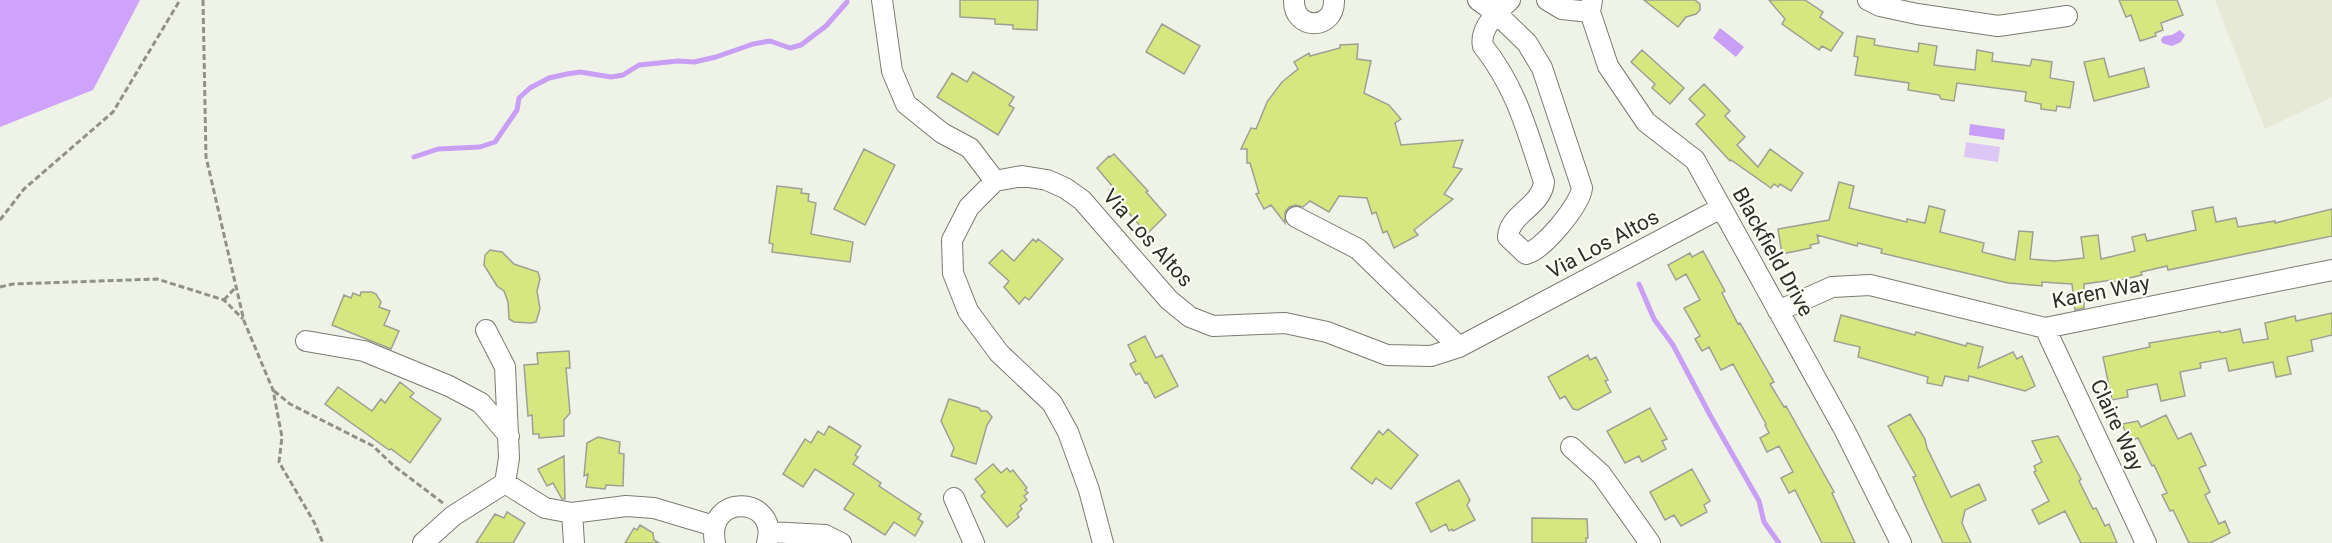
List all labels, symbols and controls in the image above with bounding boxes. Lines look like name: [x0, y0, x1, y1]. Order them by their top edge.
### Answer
street label: Blackfield Drive: [1728, 183, 1818, 321]
street label: Via Los Altos: [1098, 184, 1198, 292]
street label: Via Los Altos: [1543, 205, 1663, 283]
street label: Karen Way: [2050, 271, 2152, 313]
street label: Claire Way: [2085, 375, 2149, 475]

